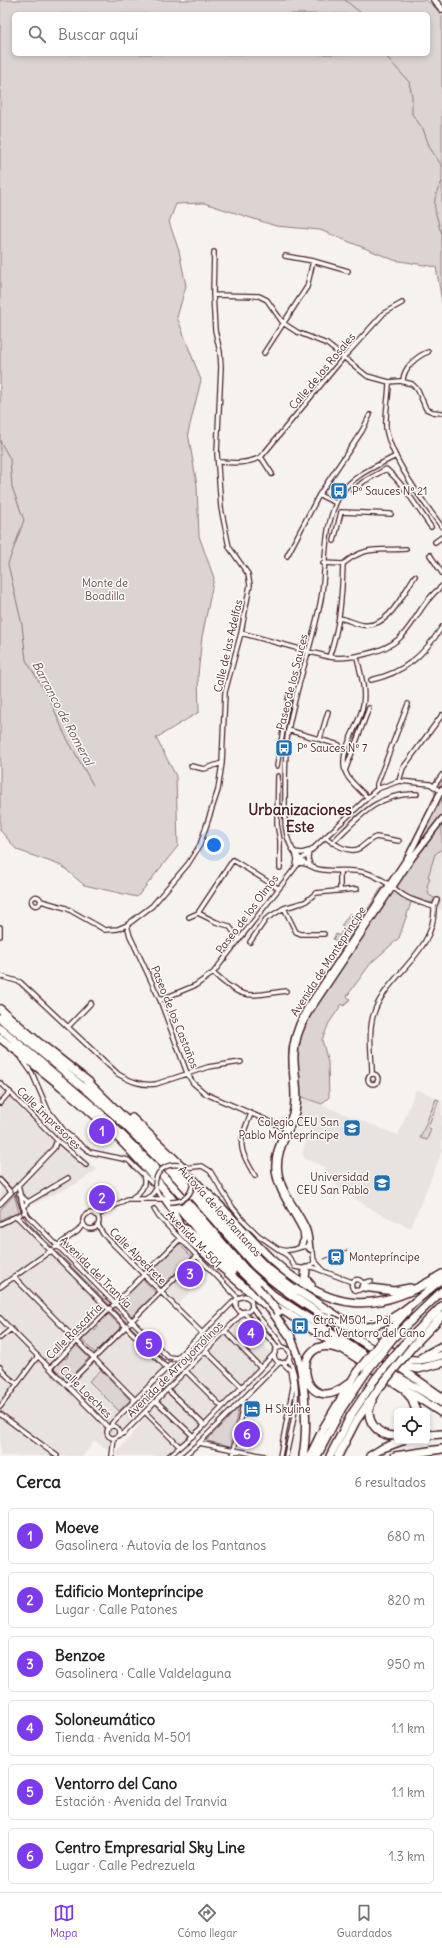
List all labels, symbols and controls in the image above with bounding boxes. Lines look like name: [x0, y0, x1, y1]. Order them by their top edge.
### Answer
search box: [12, 12, 430, 56]
icon: search: [26, 23, 48, 45]
text: Buscar aquí: [58, 25, 138, 44]
street label: Calle de los Rosales: [286, 330, 358, 412]
bus stop icon: Pº Sauces Nº 21: [329, 481, 349, 501]
place label: Pº Sauces Nº 21: [352, 484, 427, 498]
park label: Monte de Boadilla: [82, 576, 128, 603]
street label: Calle de las Adelfas: [211, 598, 245, 694]
street label: Paseo de los Sauces: [273, 632, 311, 732]
water label: Barranco de Romeral: [29, 658, 98, 770]
bus stop icon: Pº Sauces Nº 7: [274, 738, 294, 758]
place label: Pº Sauces Nº 7: [297, 741, 368, 755]
district label: Urbanizaciones Este: [248, 800, 352, 836]
your location: [204, 835, 224, 855]
street label: Paseo de los Olmos: [213, 872, 281, 956]
street label: Avenida de Montepríncipe: [287, 903, 369, 1019]
street label: Paseo de los Castaños: [148, 964, 202, 1070]
street label: Calle Impresores: [14, 1084, 84, 1152]
place label: Colegio CEU San Pablo Montepríncipe: [238, 1115, 339, 1142]
pin: 1: [89, 1116, 115, 1146]
school or university icon: Colegio CEU San Pablo Montepríncipe: [342, 1118, 362, 1138]
street label: Autovía de los Pantanos: [175, 1163, 265, 1259]
place label: Universidad CEU San Pablo: [297, 1170, 370, 1197]
school or university icon: Universidad CEU San Pablo: [372, 1173, 392, 1193]
pin: 2: [89, 1183, 115, 1213]
street label: Avenida M-501: [163, 1208, 225, 1270]
street label: Calle Alpedrete: [107, 1225, 169, 1287]
street label: Avenida del Tranvía: [57, 1233, 135, 1311]
station icon: Montepríncipe: [326, 1247, 346, 1267]
place label: Montepríncipe: [349, 1250, 420, 1264]
pin: 3: [177, 1259, 203, 1289]
street label: Calle Rascafría: [43, 1300, 105, 1362]
place label: Ctra. M501 - Pol. Ind. Ventorro del Cano: [313, 1313, 425, 1340]
bus stop icon: Ctra. M501 - Pol. Ind. Ventorro del Cano: [290, 1316, 310, 1336]
street label: Avenida de Arroyomolinos: [124, 1318, 226, 1420]
pin: 4: [238, 1318, 264, 1348]
pin: 5: [136, 1329, 162, 1359]
street label: Calle Loeches: [57, 1363, 115, 1421]
hotel icon: H Skyline: [242, 1399, 262, 1419]
place label: H Skyline: [265, 1402, 311, 1416]
map controls: [394, 1408, 430, 1444]
button: locate: [394, 1408, 430, 1444]
pin: 6: [234, 1419, 260, 1449]
text: Cerca: [16, 1471, 61, 1493]
text: 6 resultados: [354, 1474, 426, 1491]
text: Moeve: [55, 1518, 99, 1537]
text: 1: [27, 1528, 33, 1545]
text: 680 m: [387, 1528, 425, 1545]
text: Gasolinera · Autovía de los Pantanos: [55, 1537, 266, 1554]
text: Edificio Montepríncipe: [55, 1582, 203, 1601]
text: 2: [26, 1592, 34, 1609]
text: 820 m: [387, 1592, 425, 1609]
text: Lugar · Calle Patones: [55, 1601, 177, 1618]
text: Benzoe: [55, 1646, 105, 1665]
text: 3: [26, 1656, 34, 1673]
text: 950 m: [387, 1656, 425, 1673]
text: Gasolinera · Calle Valdelaguna: [55, 1665, 231, 1682]
text: Soloneumático: [55, 1710, 155, 1729]
text: 4: [26, 1720, 34, 1737]
text: 1.1 km: [391, 1720, 425, 1737]
text: Tienda · Avenida M-501: [55, 1729, 191, 1746]
text: Ventorro del Cano: [55, 1774, 177, 1793]
text: 5: [26, 1784, 34, 1801]
text: 1.1 km: [391, 1784, 425, 1801]
text: Estación · Avenida del Tranvía: [55, 1793, 227, 1810]
text: Centro Empresarial Sky Line: [55, 1838, 245, 1857]
text: 6: [26, 1848, 34, 1865]
text: 1.3 km: [389, 1848, 425, 1865]
text: Lugar · Calle Pedrezuela: [55, 1857, 195, 1874]
tab: Mapa: [50, 1902, 78, 1940]
tab: Cómo llegar: [177, 1902, 237, 1940]
tab: Guardados: [337, 1902, 392, 1940]

